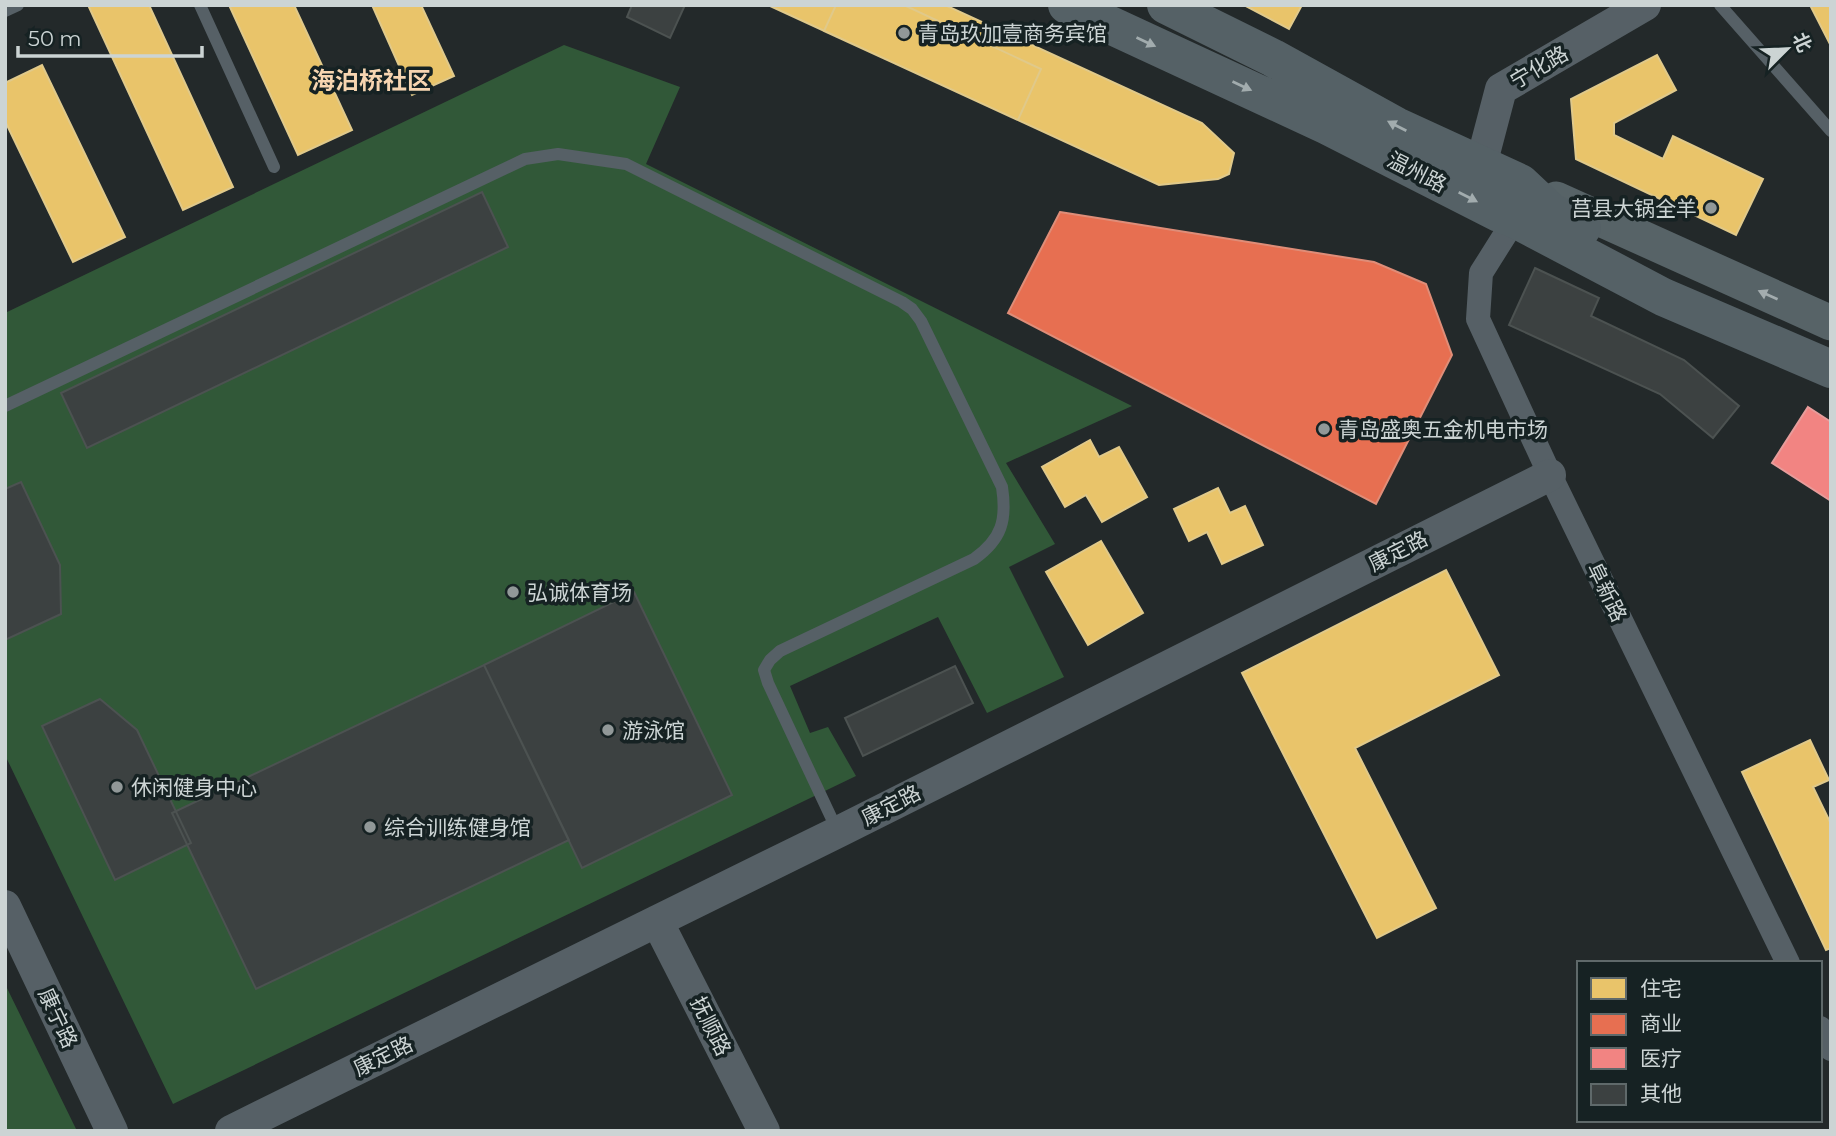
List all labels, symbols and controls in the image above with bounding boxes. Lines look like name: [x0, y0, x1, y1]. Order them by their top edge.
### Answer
scale bar: [18, 14, 201, 58]
north arrow: [1752, 14, 1822, 84]
place label: 青岛玖加壹商务宾馆: [918, 21, 1107, 46]
marker: 青岛玖加壹商务宾馆: [896, 25, 912, 41]
text: 50 m: [28, 26, 82, 51]
text: 北: [1788, 29, 1816, 56]
one-way arrow: [1135, 37, 1156, 48]
street label: 宁化路: [1505, 40, 1573, 94]
district label: 海泊桥社区: [311, 66, 431, 95]
one-way arrow: [1232, 80, 1252, 92]
one-way arrow: [1387, 120, 1407, 131]
street label: 温州路: [1383, 147, 1451, 197]
one-way arrow: [1458, 192, 1478, 203]
place label: 莒县大锅全羊: [1571, 196, 1697, 221]
marker: 莒县大锅全羊: [1703, 200, 1719, 216]
one-way arrow: [1758, 289, 1779, 300]
place label: 青岛盛奥五金机电市场: [1338, 417, 1548, 442]
marker: 青岛盛奥五金机电市场: [1316, 421, 1332, 437]
street label: 康定路: [1364, 526, 1432, 576]
street label: 阜新路: [1582, 558, 1632, 626]
place label: 弘诚体育场: [527, 580, 632, 605]
marker: 弘诚体育场: [505, 584, 521, 600]
place label: 游泳馆: [622, 718, 685, 743]
marker: 游泳馆: [600, 722, 616, 738]
place label: 休闲健身中心: [131, 775, 257, 800]
marker: 休闲健身中心: [109, 779, 125, 795]
street label: 康定路: [857, 780, 925, 830]
place label: 综合训练健身馆: [384, 815, 531, 840]
marker: 综合训练健身馆: [362, 819, 378, 835]
legend: [1577, 961, 1822, 1122]
text: 住宅: [1640, 976, 1682, 1001]
street label: 康宁路: [33, 984, 83, 1052]
street label: 抚顺路: [686, 992, 736, 1060]
text: 商业: [1640, 1011, 1682, 1036]
street label: 康定路: [349, 1031, 417, 1081]
text: 医疗: [1640, 1046, 1682, 1071]
text: 其他: [1640, 1081, 1682, 1106]

